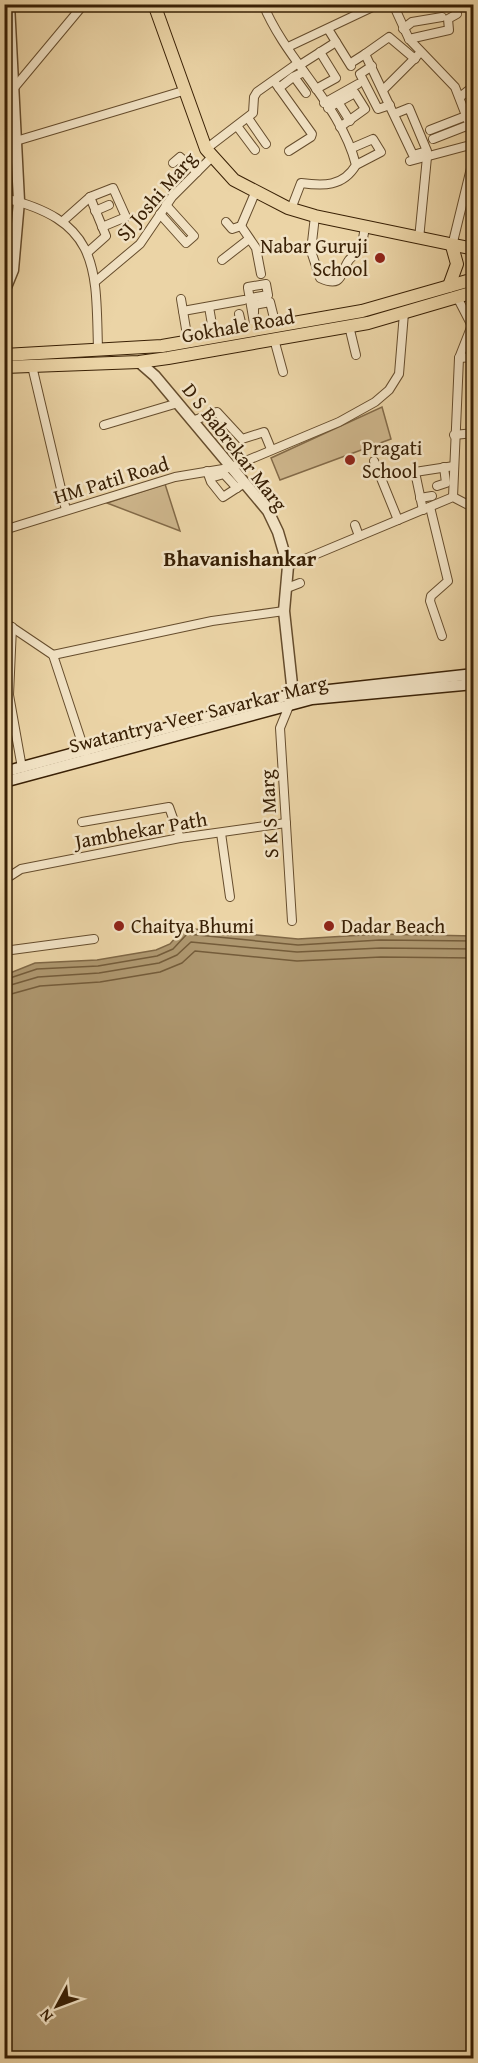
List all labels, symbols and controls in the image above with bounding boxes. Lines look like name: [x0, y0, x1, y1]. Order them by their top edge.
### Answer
street label: SJ Joshi Marg: [109, 145, 203, 247]
place label: Nabar Guruji School: [260, 231, 368, 283]
marker: Nabar Guruji School: [373, 251, 387, 265]
street label: Gokhale Road: [179, 301, 297, 350]
street label: D S Babrekar Marg: [176, 376, 295, 517]
place label: Pragati School: [362, 433, 423, 485]
street label: HM Patil Road: [50, 448, 172, 511]
marker: Pragati School: [343, 453, 357, 467]
district label: Bhavanishankar: [164, 543, 317, 574]
street label: Swatantrya Veer Savarkar Marg: [66, 667, 330, 760]
street label: S K S Marg: [252, 769, 285, 859]
street label: Jambhekar Path: [70, 804, 209, 856]
place label: Chaitya Bhumi: [131, 911, 254, 940]
place label: Dadar Beach: [341, 911, 445, 940]
marker: Chaitya Bhumi: [112, 919, 126, 933]
marker: Dadar Beach: [322, 919, 336, 933]
north arrow: [27, 1976, 87, 2036]
text: N: [33, 2004, 58, 2028]

